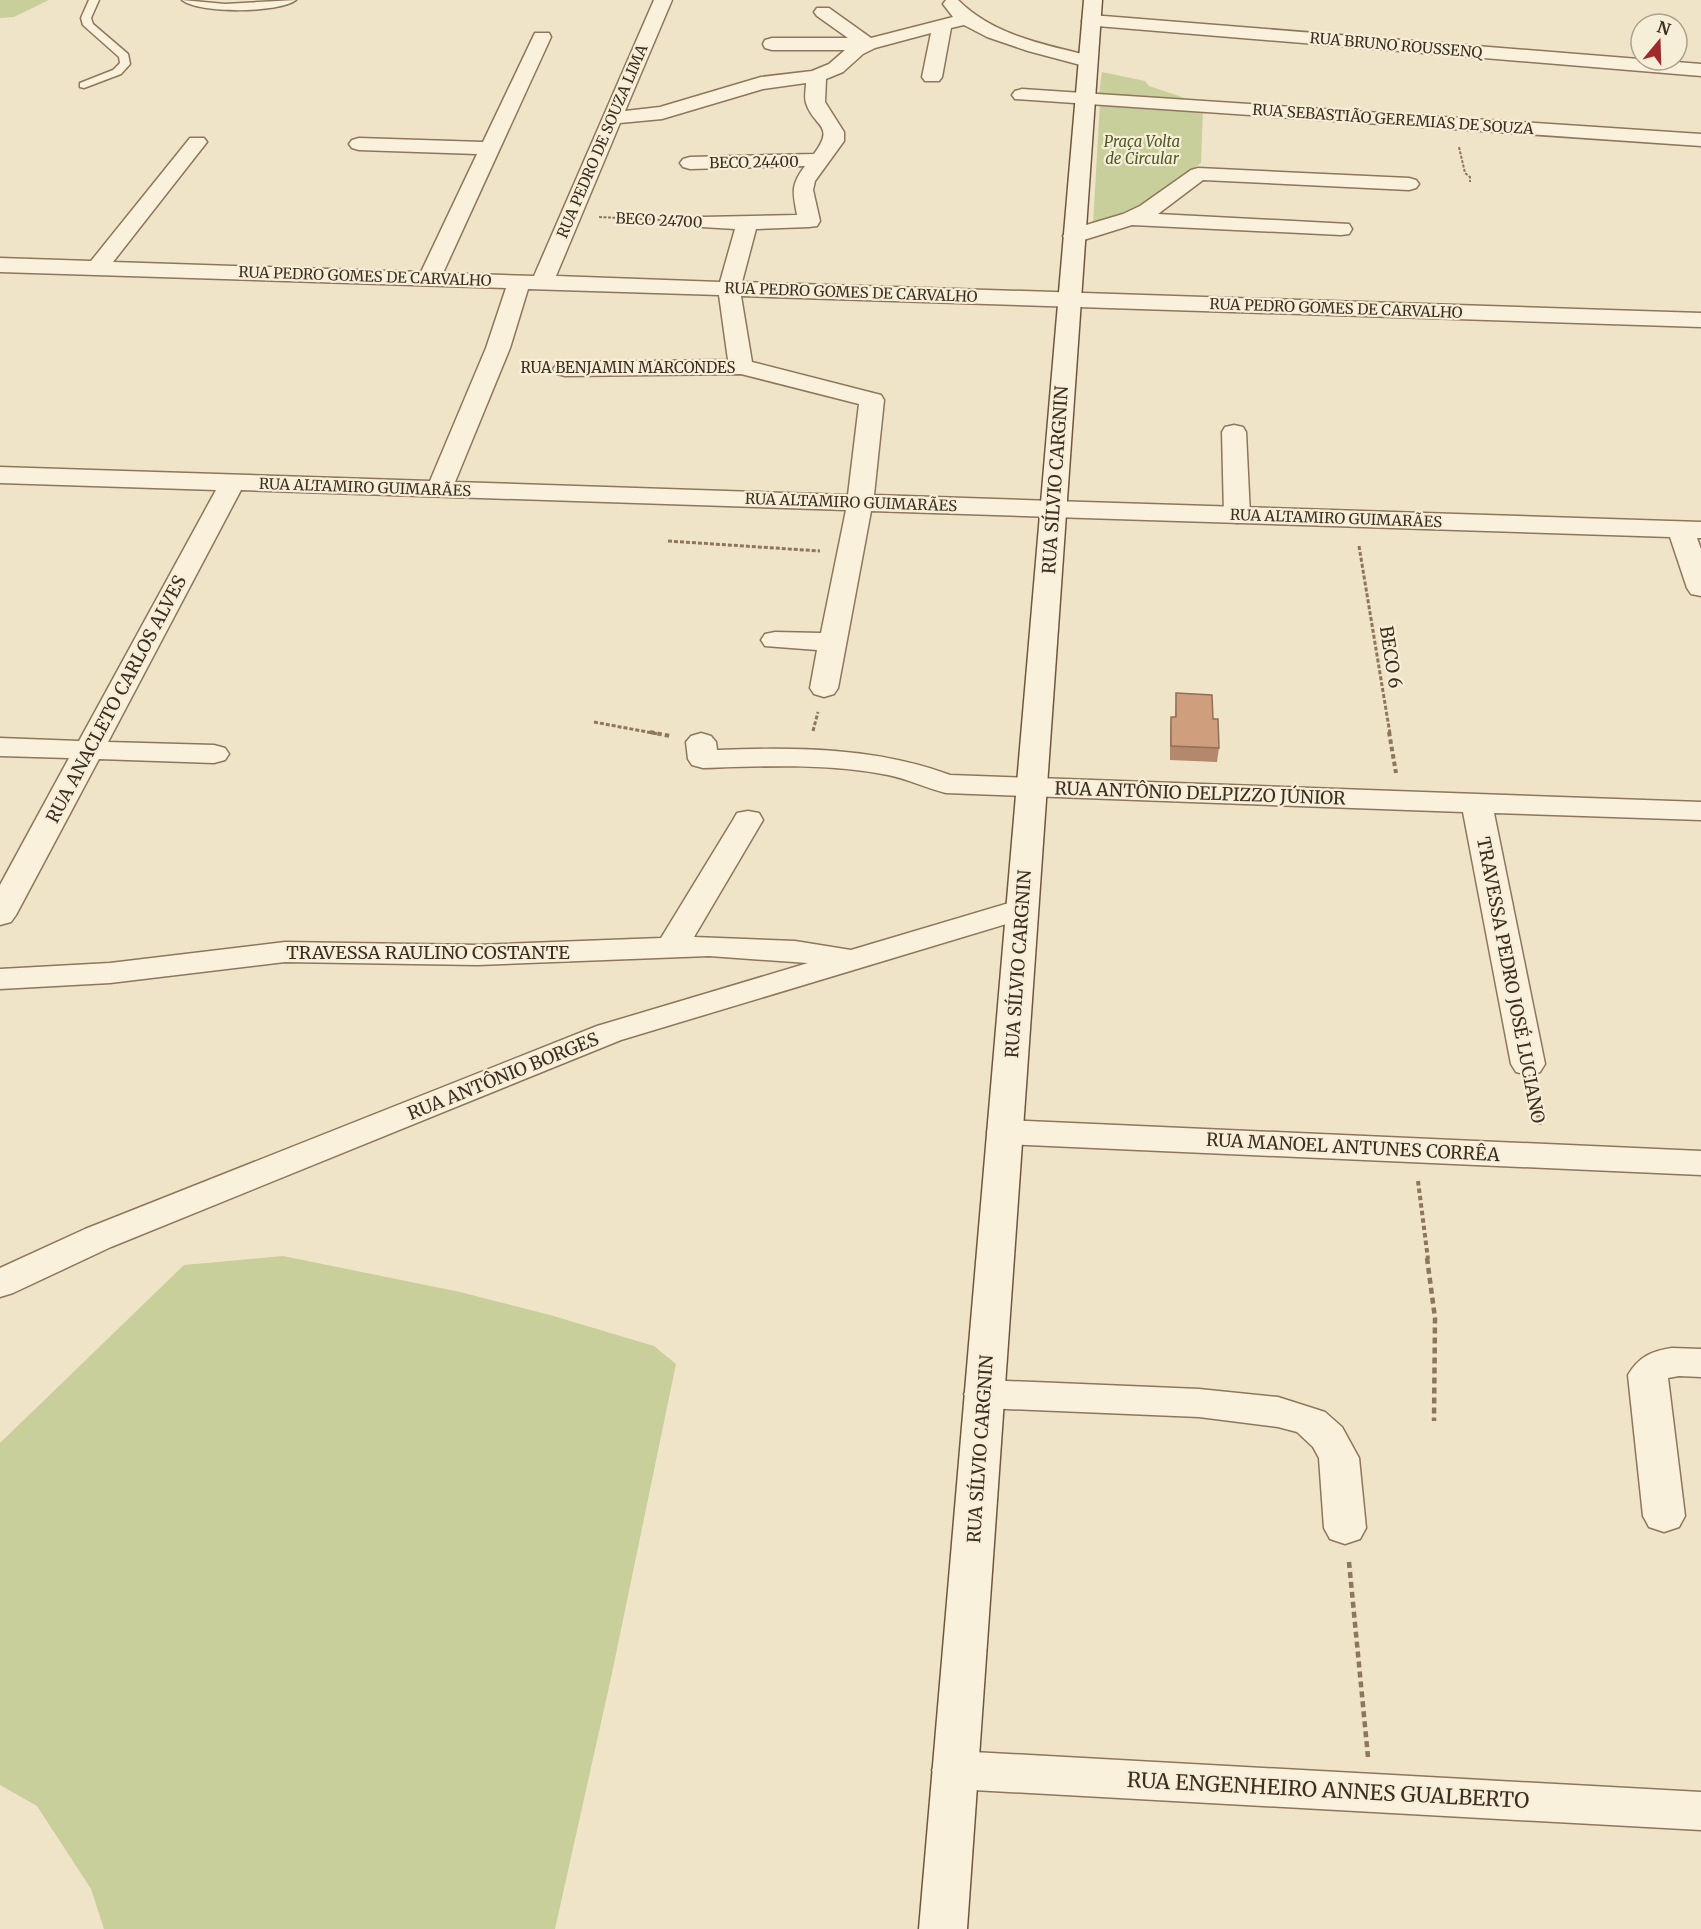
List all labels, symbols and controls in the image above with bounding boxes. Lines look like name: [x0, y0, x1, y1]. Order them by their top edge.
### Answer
north arrow: [1629, 12, 1689, 72]
text: N: [1655, 16, 1673, 39]
street label: RUA BRUNO ROUSSENQ: [1309, 28, 1484, 62]
street label: RUA PEDRO DE SOUZA LIMA: [553, 41, 652, 241]
street label: RUA SEBASTIÃO GEREMIAS DE SOUZA: [1252, 100, 1535, 138]
park label: Praça Volta de Circular: [1104, 132, 1180, 168]
street label: BECO 24400: [709, 152, 799, 172]
street label: BECO 24700: [615, 208, 703, 232]
street label: RUA PEDRO GOMES DE CARVALHO: [238, 262, 492, 290]
street label: RUA PEDRO GOMES DE CARVALHO: [724, 278, 978, 306]
street label: RUA PEDRO GOMES DE CARVALHO: [1209, 294, 1463, 322]
street label: RUA BENJAMIN MARCONDES: [521, 358, 736, 377]
street label: RUA SÍLVIO CARGNIN: [1037, 385, 1073, 575]
street label: RUA ALTAMIRO GUIMARÃES: [259, 474, 472, 500]
street label: RUA ALTAMIRO GUIMARÃES: [745, 489, 958, 515]
street label: RUA ALTAMIRO GUIMARÃES: [1230, 505, 1443, 531]
street label: RUA ANACLETO CARLOS ALVES: [41, 571, 191, 827]
street label: BECO 6: [1375, 624, 1407, 690]
street label: RUA ANTÔNIO DELPIZZO JÚNIOR: [1054, 776, 1346, 810]
street label: TRAVESSA PEDRO JOSÉ LUCIANO: [1472, 835, 1550, 1125]
street label: RUA SÍLVIO CARGNIN: [1000, 869, 1036, 1059]
street label: TRAVESSA RAULINO COSTANTE: [286, 941, 570, 964]
street label: RUA ANTÔNIO BORGES: [404, 1027, 602, 1125]
street label: RUA MANOEL ANTUNES CORRÊA: [1206, 1128, 1501, 1166]
street label: RUA SÍLVIO CARGNIN: [962, 1354, 998, 1544]
street label: RUA ENGENHEIRO ANNES GUALBERTO: [1126, 1766, 1530, 1814]

